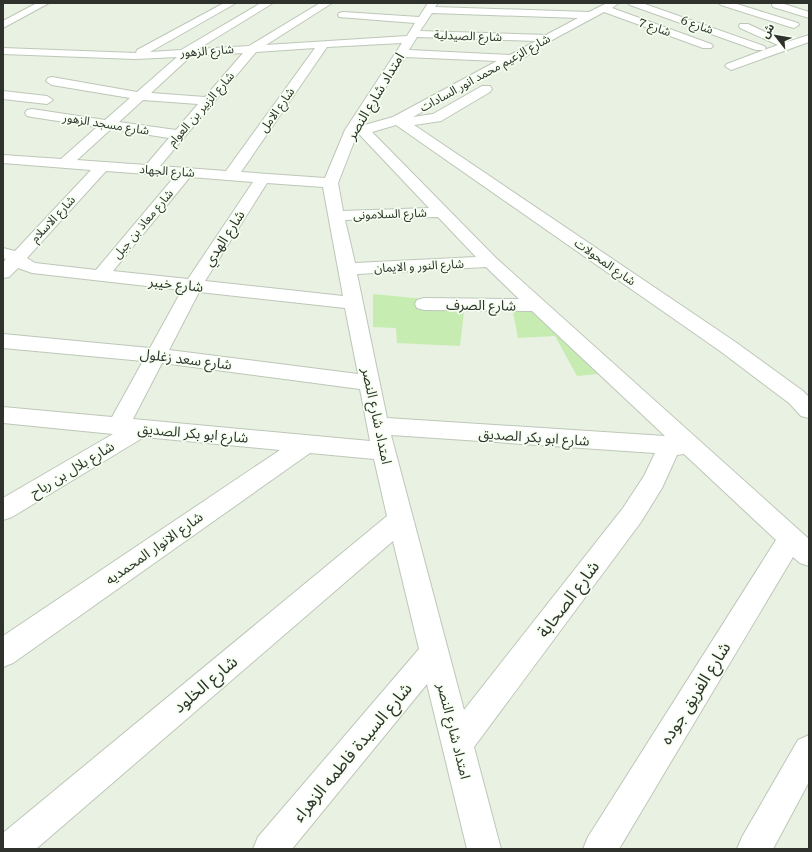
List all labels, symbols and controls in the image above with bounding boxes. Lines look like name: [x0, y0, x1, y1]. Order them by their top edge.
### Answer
street label: شارع 6: [678, 13, 715, 39]
street label: شارع 7: [636, 15, 673, 41]
north arrow: [756, 16, 796, 56]
text: ش: [758, 21, 777, 41]
street label: شارع الصيدلية: [434, 28, 502, 46]
street label: شارع الزعيم محمد انور السادات: [417, 31, 554, 116]
street label: شارع الزهور: [179, 42, 234, 62]
street label: امتداد شارع النصر: [342, 50, 410, 145]
street label: شارع الزبير بن العوام: [165, 69, 239, 150]
street label: شارع الامل: [257, 85, 299, 136]
street label: شارع مسجد الزهور: [61, 110, 150, 140]
street label: شارع الجهاد: [139, 162, 195, 182]
street label: شارع معاذ بن جبل: [110, 186, 178, 263]
street label: شارع الاسلام: [28, 193, 80, 247]
street label: شارع السلامونى: [353, 206, 427, 224]
street label: شارع الهدي: [200, 207, 251, 271]
street label: شارع المحولات: [571, 236, 638, 290]
street label: شارع النور و الايمان: [374, 257, 464, 277]
street label: شارع خيبر: [147, 273, 204, 298]
street label: شارع الصرف: [446, 296, 516, 317]
street label: شارع سعد زغلول: [139, 345, 233, 376]
street label: امتداد شارع النصر: [356, 365, 395, 466]
street label: شارع ابو بكر الصديق: [137, 420, 249, 449]
street label: شارع ابو بكر الصديق: [478, 425, 590, 452]
street label: شارع بلال بن رباح: [27, 438, 119, 503]
street label: شارع الانوار المحمديه: [102, 508, 208, 590]
street label: شارع الصحابة: [533, 557, 606, 643]
street label: شارع الفريق جوده: [656, 638, 737, 749]
street label: شارع الخلود: [169, 651, 243, 719]
street label: شارع السيدة فاطمه الزهراء: [288, 679, 418, 827]
street label: امتداد شارع النصر: [431, 680, 474, 781]

